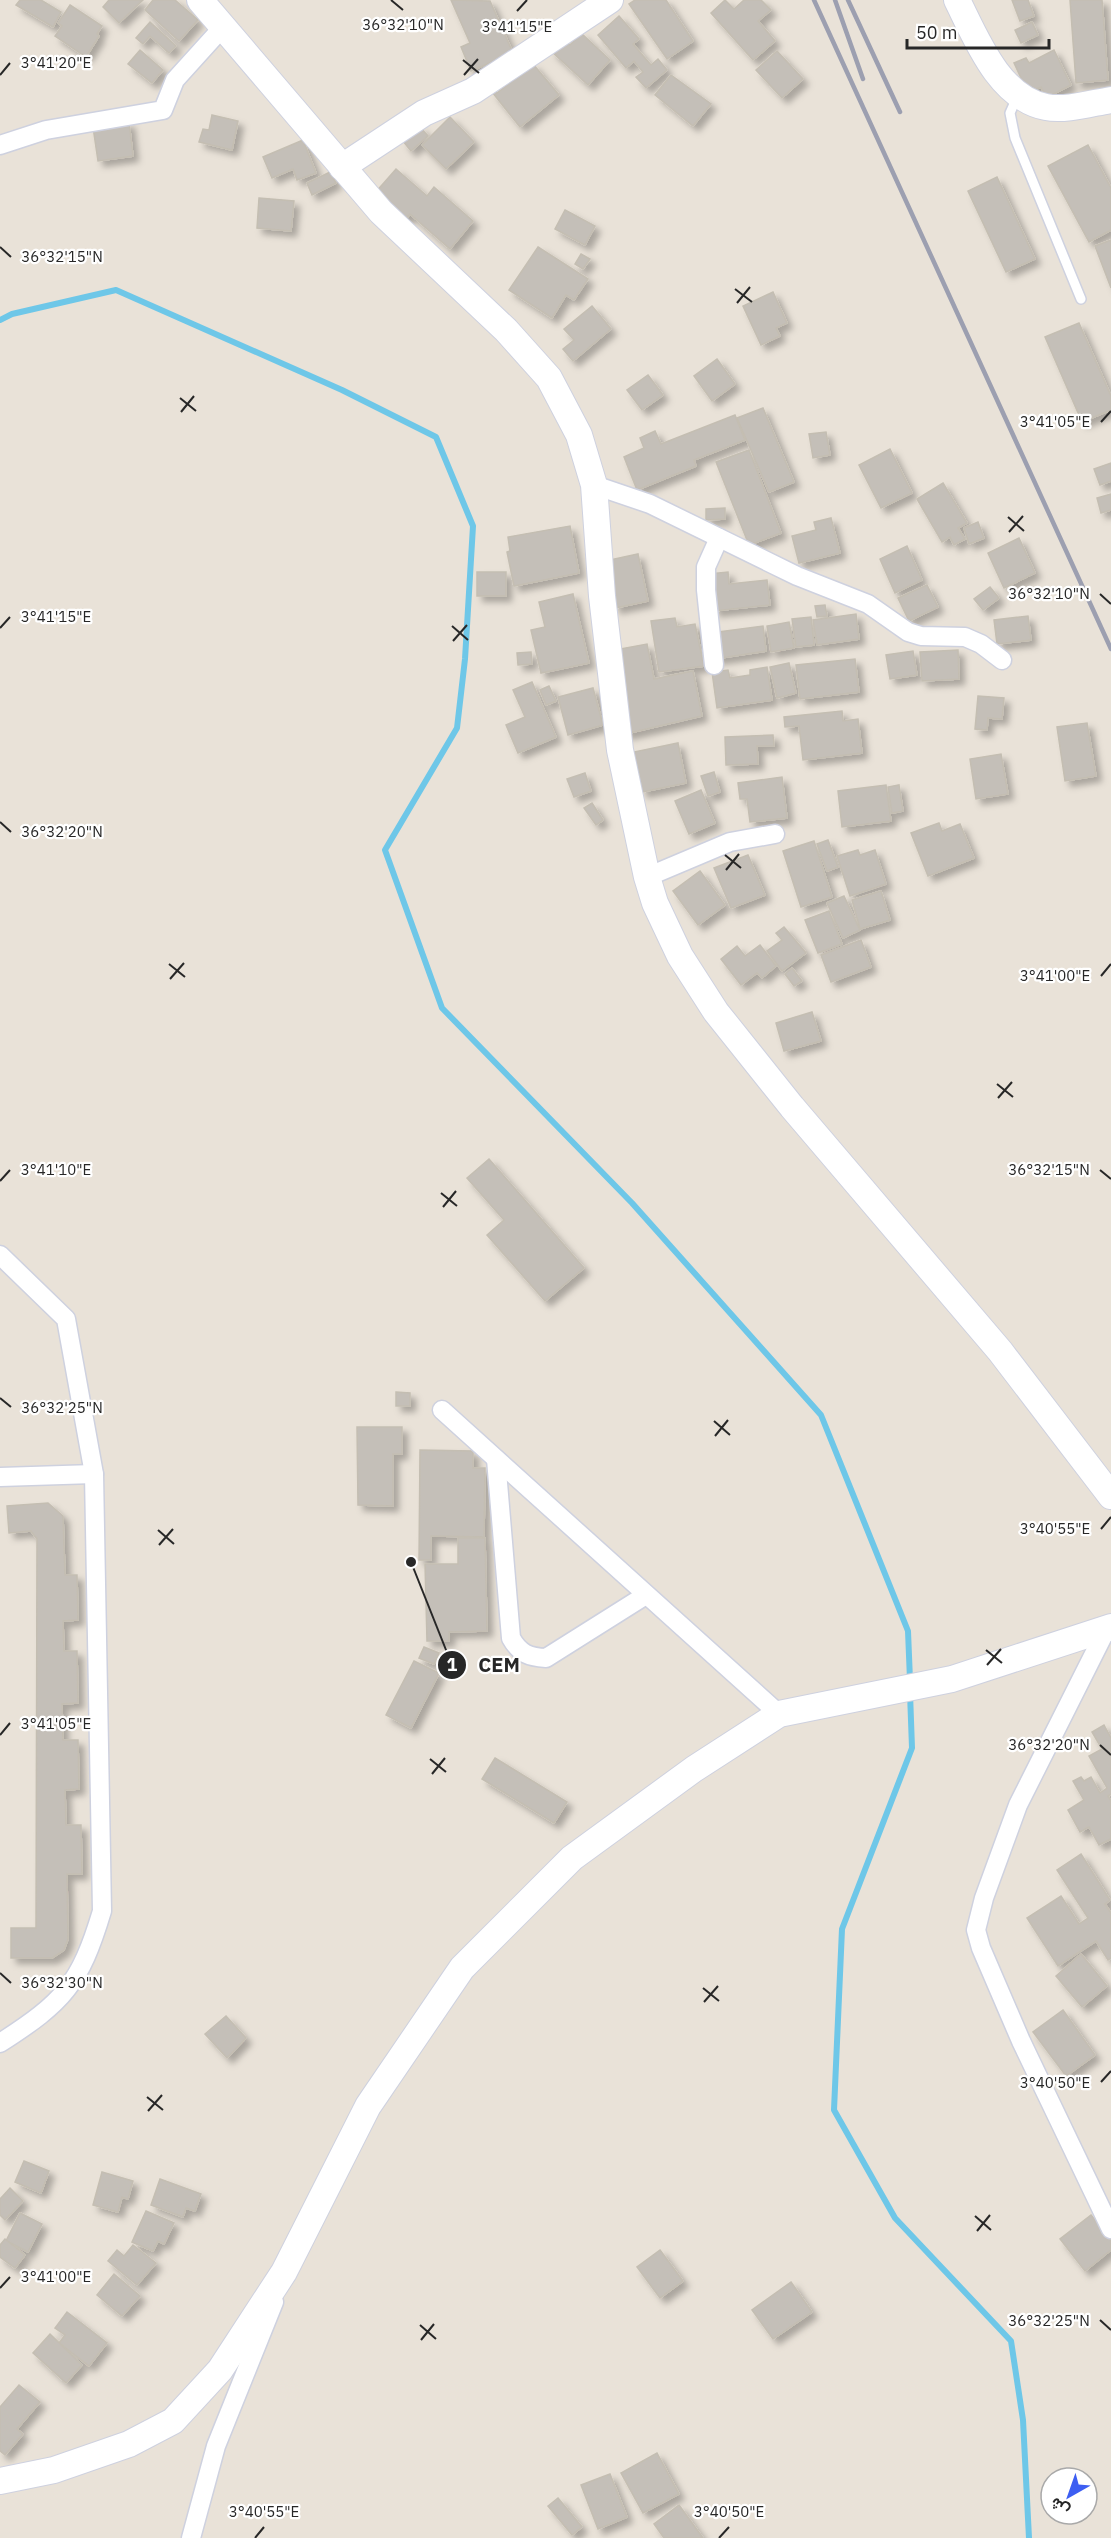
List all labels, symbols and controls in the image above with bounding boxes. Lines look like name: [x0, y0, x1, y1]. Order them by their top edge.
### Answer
scale bar: [907, 12, 1050, 50]
text: 36°32'10"N: [362, 15, 444, 34]
text: 3°41'15"E: [482, 17, 552, 36]
text: 50 m: [916, 21, 958, 44]
text: 3°41'20"E: [21, 53, 91, 72]
text: 36°32'15"N: [21, 247, 103, 266]
text: 3°41'05"E: [1020, 412, 1090, 431]
text: 36°32'10"N: [1008, 584, 1090, 603]
text: 3°41'15"E: [21, 607, 91, 626]
text: 36°32'20"N: [21, 822, 103, 841]
text: 3°41'00"E: [1020, 966, 1090, 985]
text: 3°41'10"E: [21, 1160, 91, 1179]
text: 36°32'15"N: [1008, 1160, 1090, 1179]
text: 36°32'25"N: [21, 1398, 103, 1417]
text: 3°40'55"E: [1020, 1519, 1090, 1538]
callout: CEM: [437, 1646, 532, 1684]
text: CEM: [478, 1651, 520, 1678]
text: 1: [447, 1653, 458, 1676]
text: 3°41'05"E: [21, 1714, 91, 1733]
text: 36°32'20"N: [1008, 1735, 1090, 1754]
text: 36°32'30"N: [21, 1973, 103, 1992]
text: 3°40'50"E: [1020, 2073, 1090, 2092]
text: 3°41'00"E: [21, 2267, 91, 2286]
text: 36°32'25"N: [1008, 2311, 1090, 2330]
north arrow: [1039, 2466, 1099, 2526]
text: ش: [1046, 2494, 1073, 2521]
text: 3°40'55"E: [229, 2502, 299, 2521]
text: 3°40'50"E: [694, 2502, 764, 2521]

